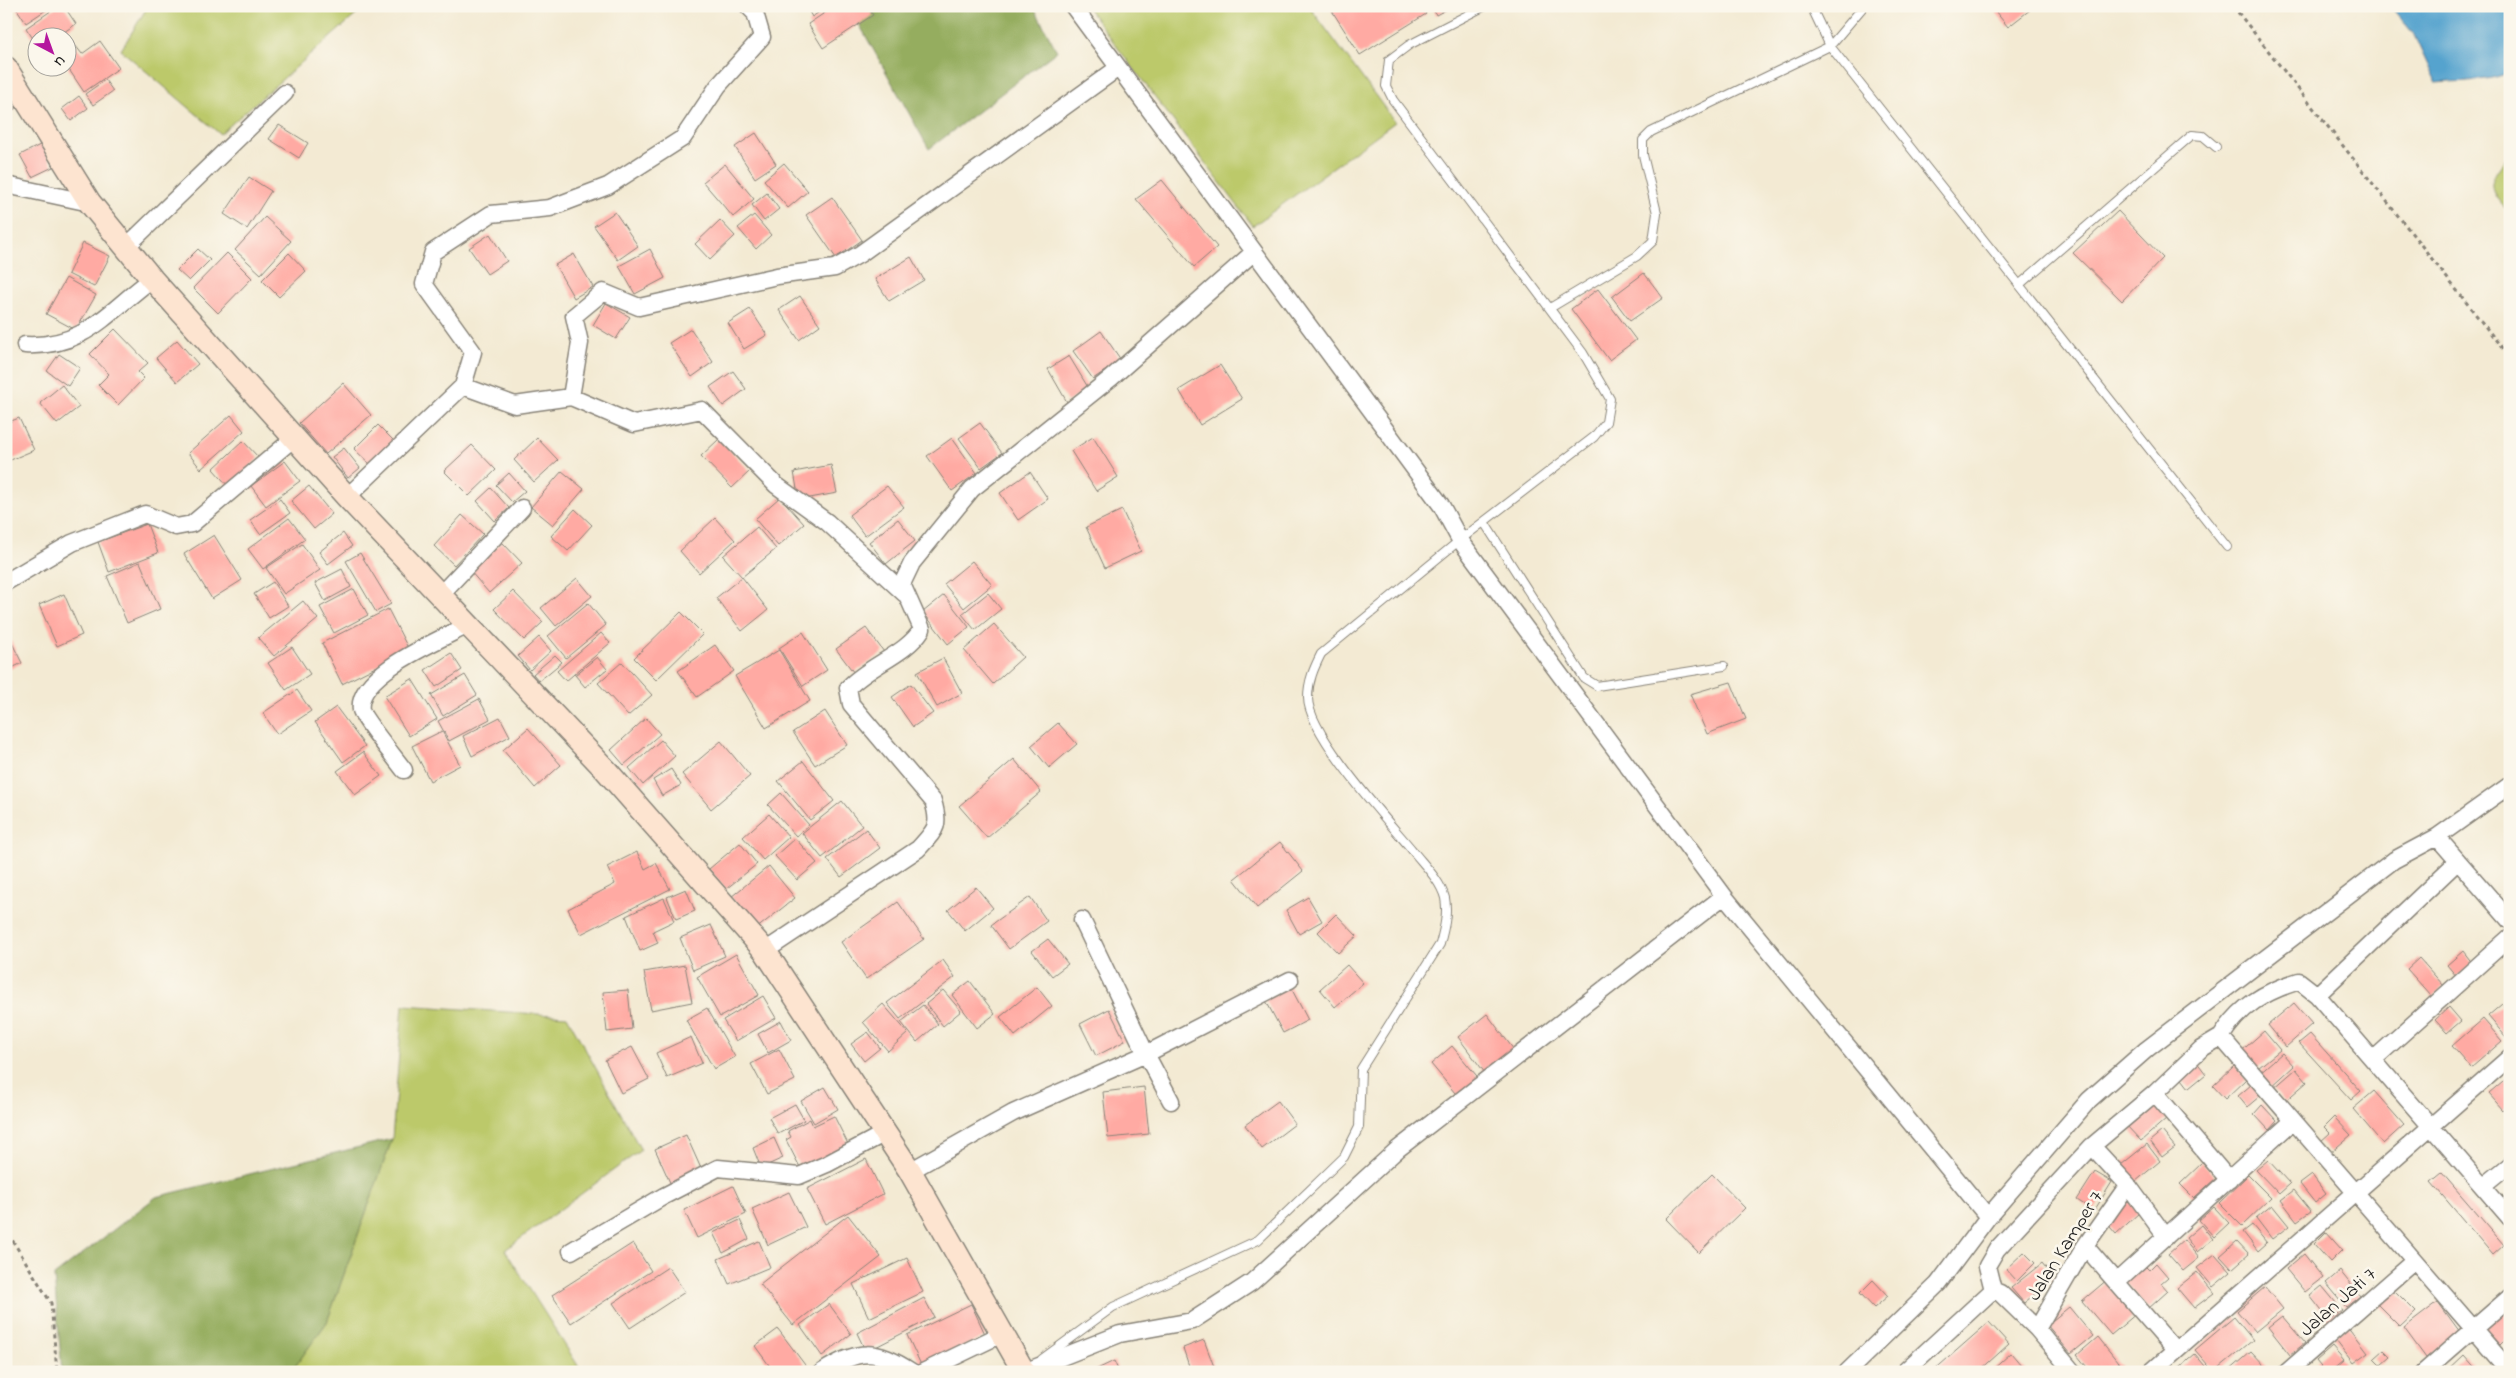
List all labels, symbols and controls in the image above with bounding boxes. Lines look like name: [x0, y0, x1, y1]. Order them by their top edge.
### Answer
north arrow: [28, 28, 78, 78]
text: U: [49, 50, 70, 72]
street label: Jalan Kamper 7: [2021, 1186, 2112, 1307]
street label: Jalan Jati 7: [2294, 1261, 2384, 1345]

